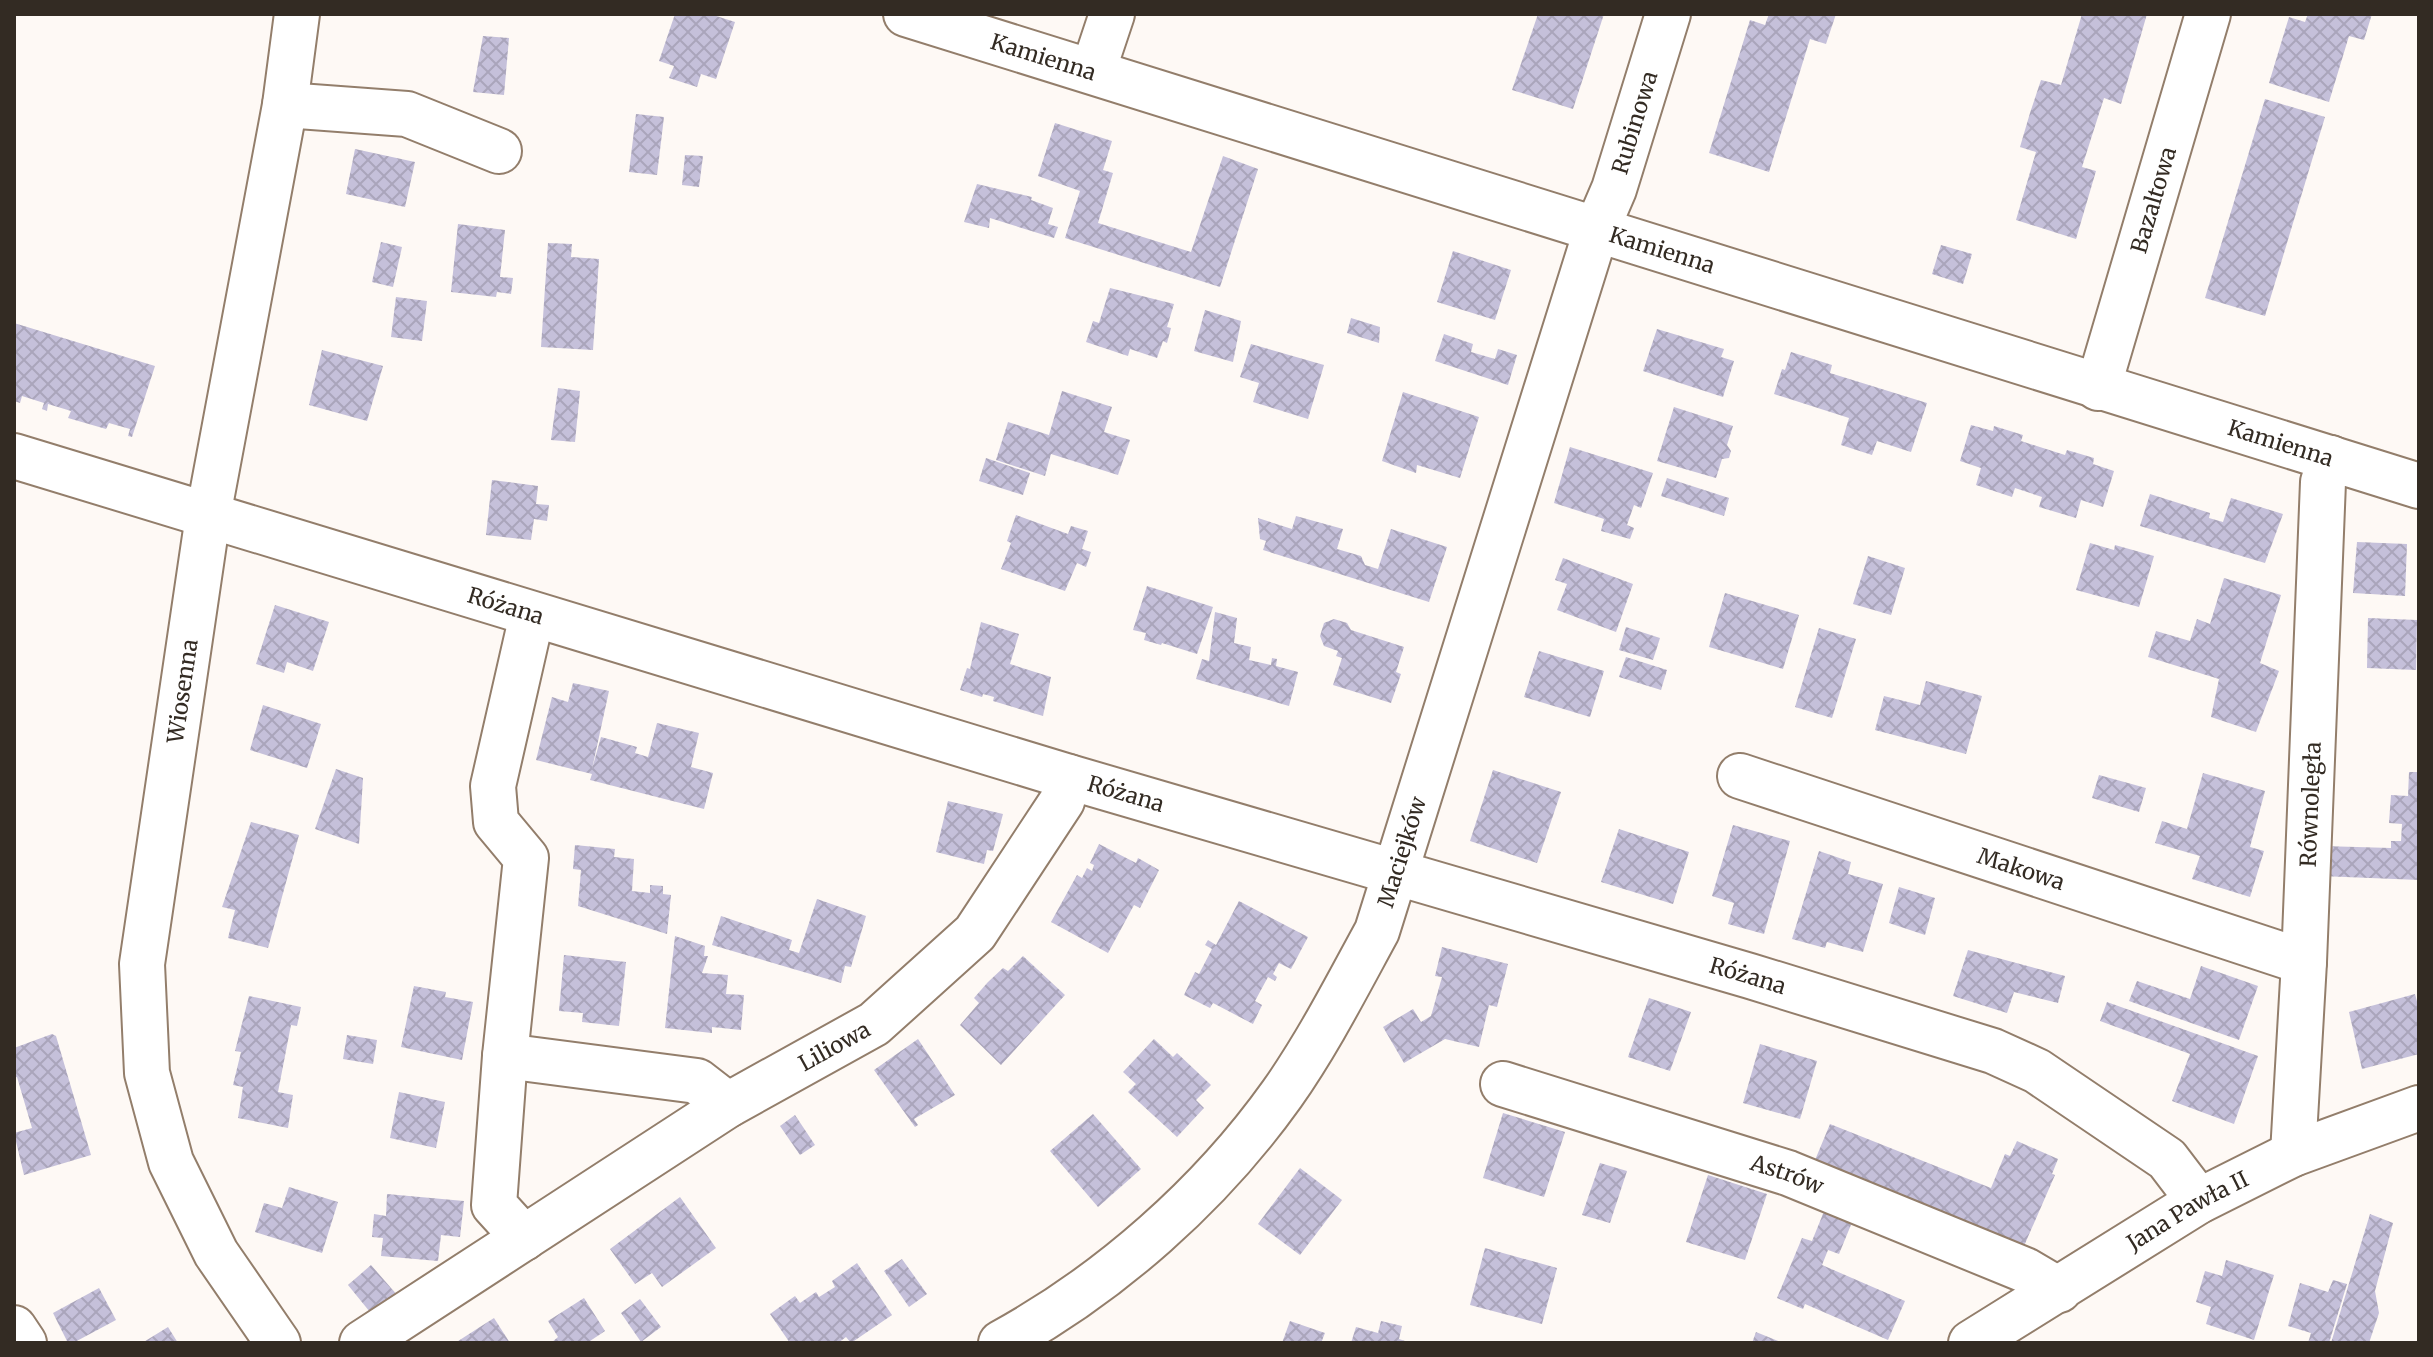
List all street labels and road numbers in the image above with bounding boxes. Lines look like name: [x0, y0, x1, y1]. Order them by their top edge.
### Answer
street label: Kamienna: [987, 27, 1100, 87]
street label: Rubinowa: [1605, 67, 1664, 177]
street label: Bazaltowa: [2124, 143, 2182, 256]
street label: Kamienna: [1606, 220, 1718, 280]
street label: Kamienna: [2224, 413, 2337, 472]
street label: Różana: [464, 581, 548, 630]
street label: Wiosenna: [161, 637, 204, 746]
street label: Równoległa: [2294, 741, 2327, 868]
street label: Różana: [1084, 769, 1168, 818]
street label: Maciejków: [1371, 793, 1432, 911]
street label: Makowa: [1974, 841, 2068, 896]
street label: Różana: [1706, 951, 1790, 1000]
street label: Liliowa: [793, 1015, 875, 1077]
street label: Astrów: [1746, 1148, 1828, 1200]
street label: Jana Pawła II: [2121, 1165, 2253, 1257]

